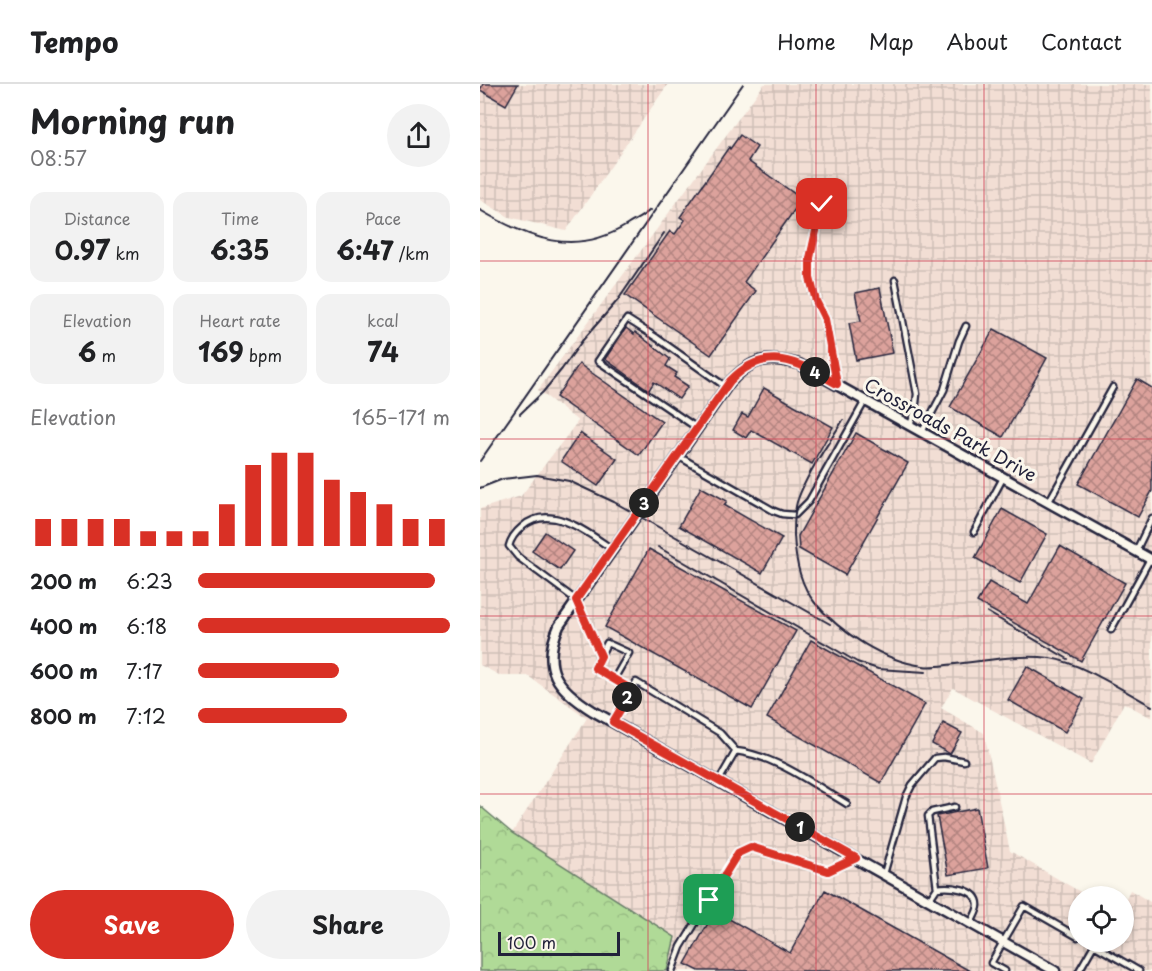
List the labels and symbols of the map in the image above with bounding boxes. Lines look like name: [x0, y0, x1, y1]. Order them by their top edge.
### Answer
pin: [796, 178, 847, 229]
pin: 4: [800, 357, 830, 387]
street label: Crossroads Park Drive: [860, 370, 1042, 488]
pin: 3: [629, 488, 659, 518]
pin: 2: [612, 682, 642, 712]
pin: 1: [785, 812, 815, 842]
pin: [683, 874, 734, 925]
scale bar: [498, 929, 620, 956]

